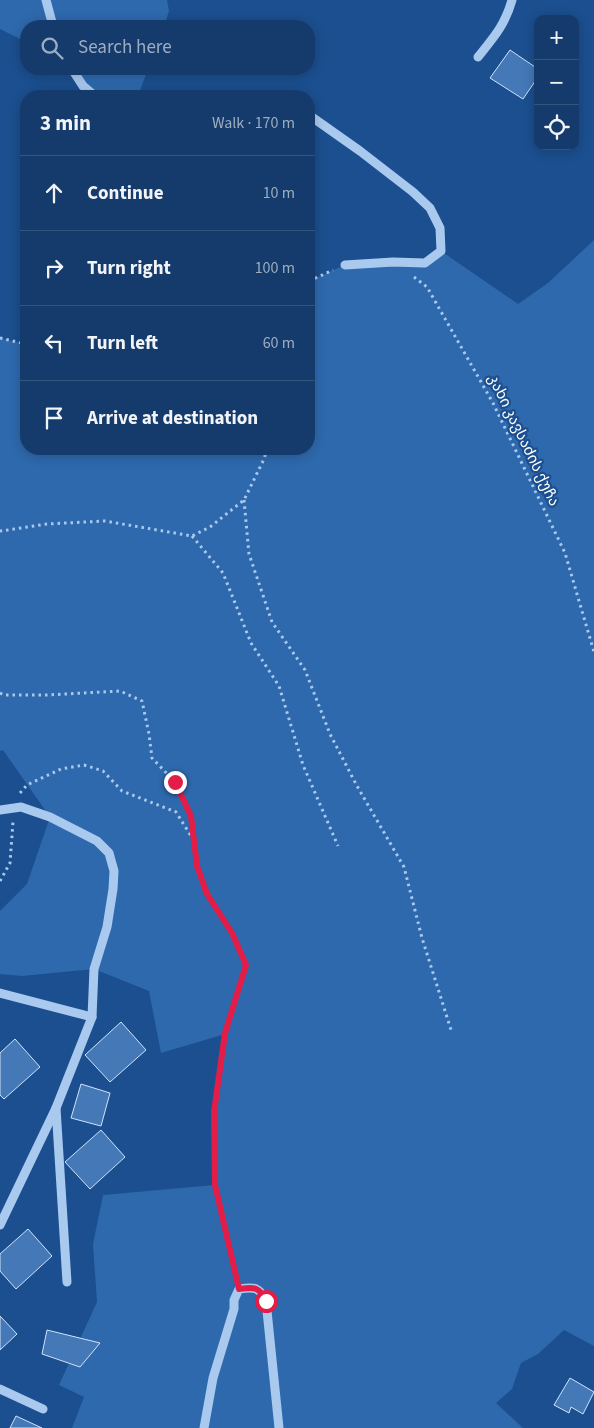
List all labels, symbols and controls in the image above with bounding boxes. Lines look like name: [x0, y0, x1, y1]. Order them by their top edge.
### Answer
map controls: [534, 15, 579, 150]
button: +: [534, 15, 579, 60]
search box: [20, 20, 315, 75]
icon: search: [38, 34, 66, 62]
text: Search here: [78, 34, 172, 61]
button: −: [534, 60, 579, 105]
button: locate: [534, 105, 579, 150]
text: 3 min: [40, 108, 91, 138]
text: Walk · 170 m: [212, 112, 295, 134]
icon: ahead: [40, 179, 68, 207]
text: Continue: [87, 180, 164, 207]
text: 10 m: [263, 182, 295, 204]
icon: right: [40, 254, 68, 282]
text: Turn right: [87, 255, 171, 282]
text: 100 m: [255, 257, 295, 279]
icon: left: [40, 329, 68, 357]
text: Turn left: [87, 330, 158, 357]
text: 60 m: [263, 332, 295, 354]
street label: კახი კავსაძის ქუჩა: [482, 371, 565, 510]
icon: arrive: [40, 404, 68, 432]
text: Arrive at destination: [87, 405, 258, 432]
route end: [164, 771, 187, 794]
route start: [255, 1290, 278, 1313]

